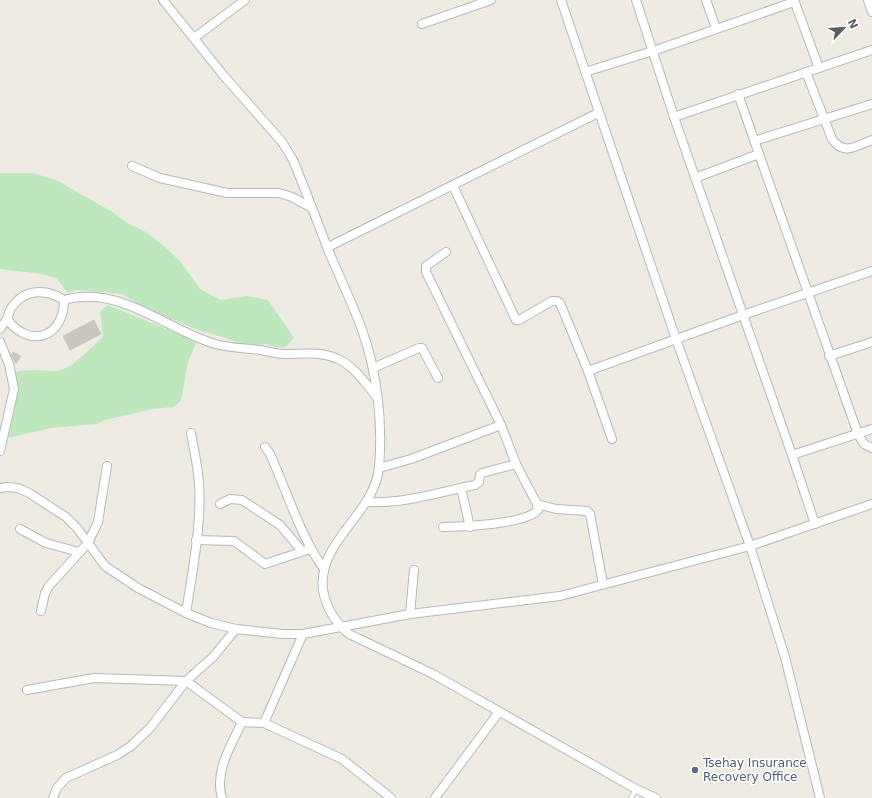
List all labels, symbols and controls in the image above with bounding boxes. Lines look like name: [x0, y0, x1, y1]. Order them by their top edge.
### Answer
north arrow: [824, 8, 864, 48]
text: N: [845, 17, 860, 31]
place label: Tsehay Insurance Recovery Office: [702, 756, 807, 784]
marker: Tsehay Insurance Recovery Office: [690, 765, 700, 775]

